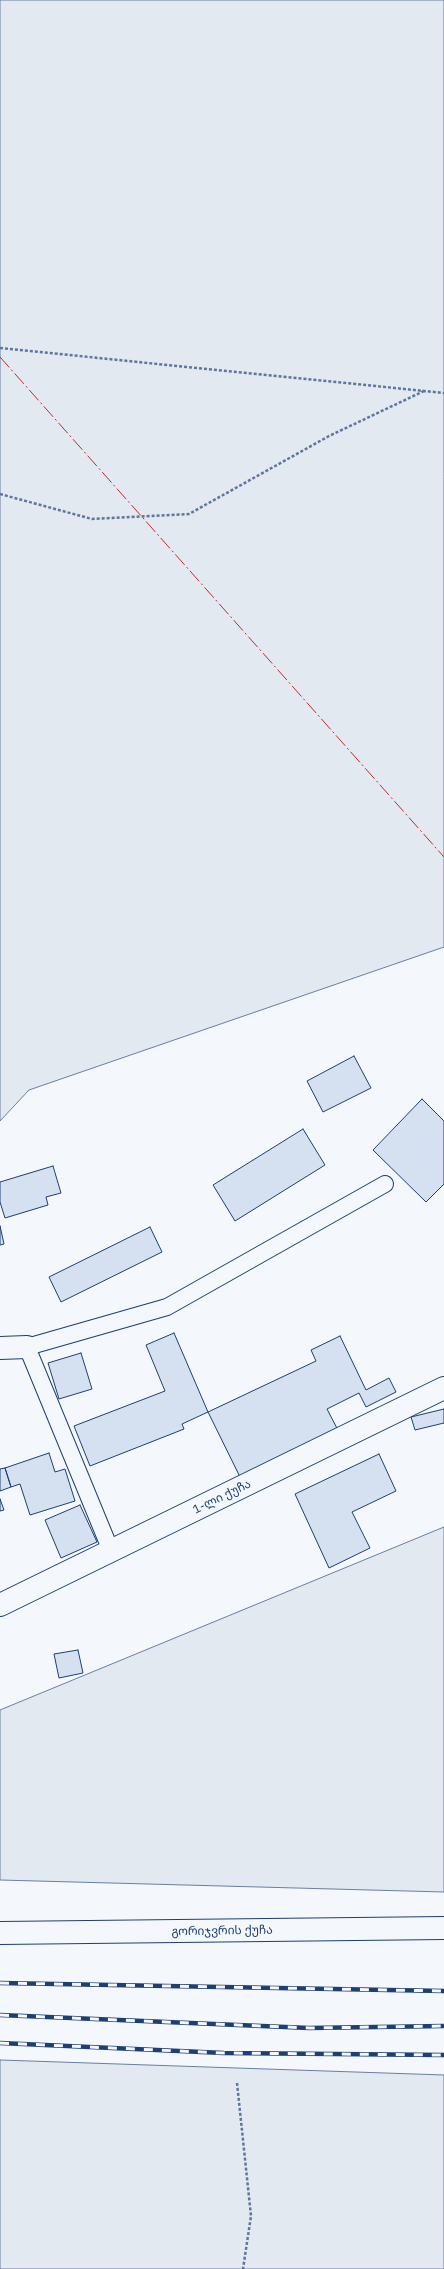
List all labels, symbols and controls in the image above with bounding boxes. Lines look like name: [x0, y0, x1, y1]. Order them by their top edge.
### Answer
street label: 1-ლი ქუჩა: [191, 1477, 253, 1517]
street label: გორიჯვრის ქუჩა: [171, 1923, 273, 1939]

